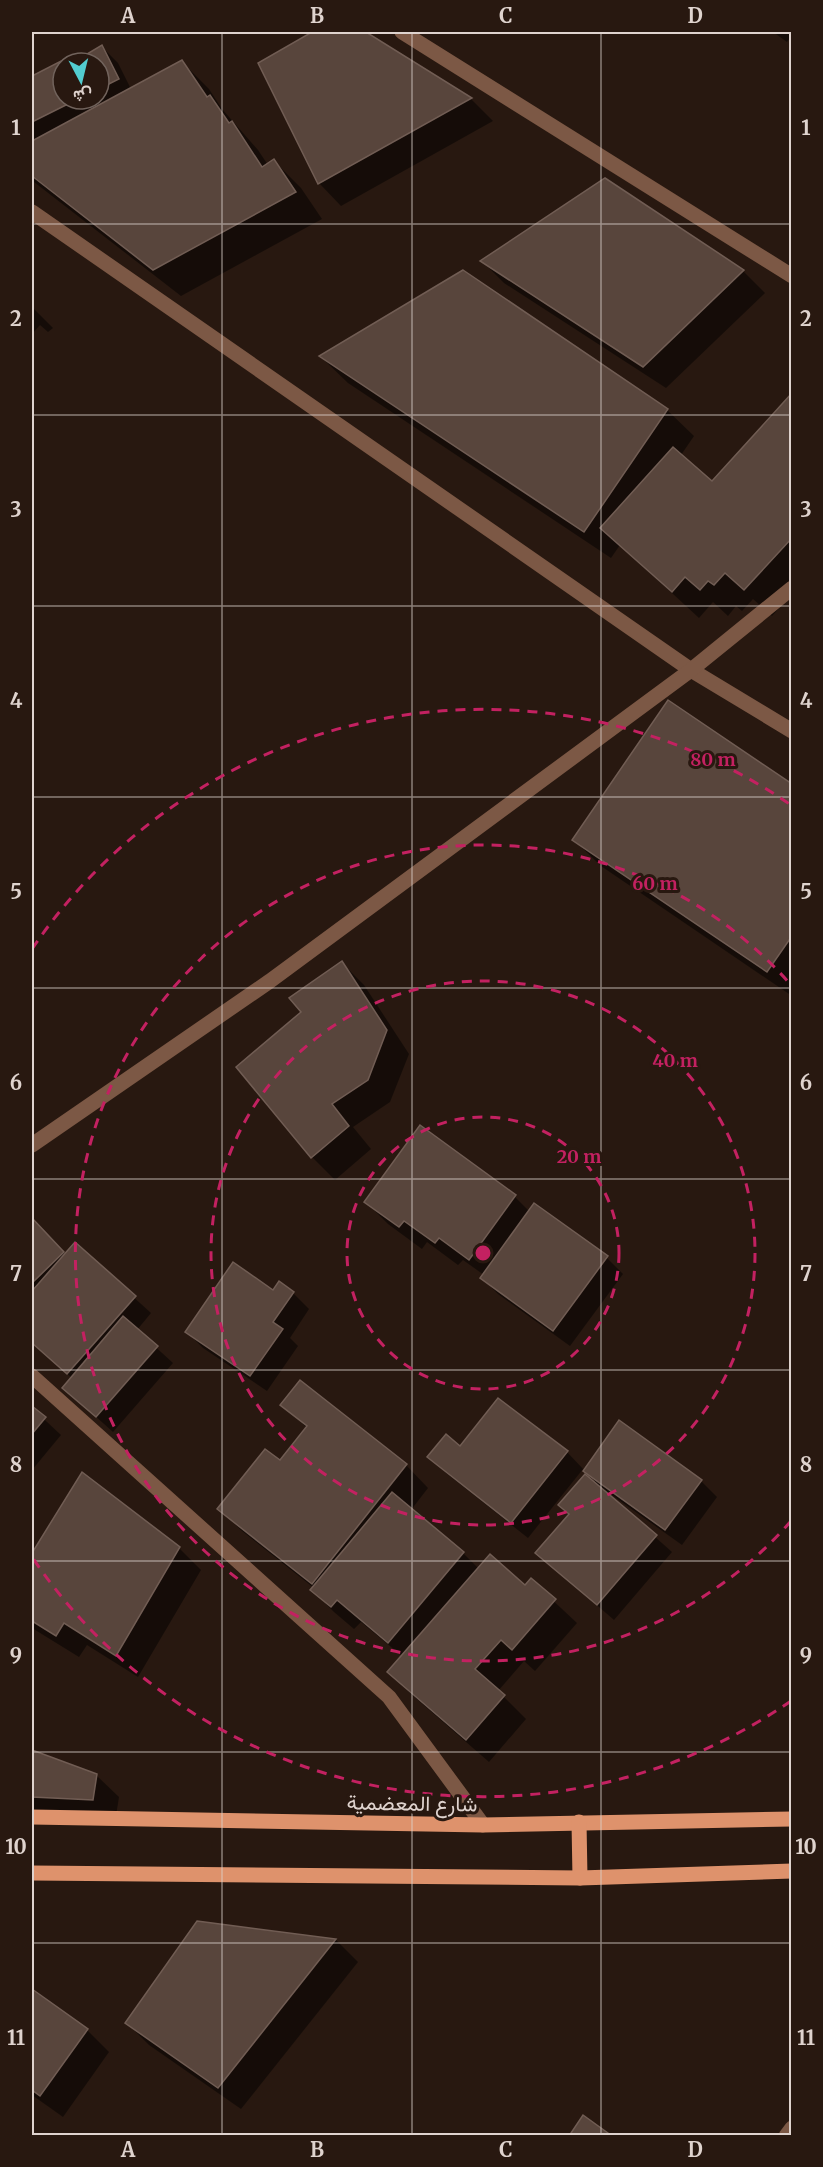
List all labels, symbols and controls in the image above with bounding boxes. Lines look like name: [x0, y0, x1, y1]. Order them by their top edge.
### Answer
text: A: [120, 3, 136, 28]
text: B: [310, 3, 324, 28]
text: C: [499, 3, 513, 28]
text: D: [687, 3, 703, 28]
north arrow: [51, 51, 111, 111]
text: ش: [72, 85, 94, 107]
text: 1: [11, 115, 21, 140]
text: 1: [801, 115, 811, 140]
text: 2: [10, 306, 22, 331]
text: 2: [800, 306, 812, 331]
text: 3: [10, 497, 22, 522]
text: 3: [800, 497, 812, 522]
text: 4: [10, 688, 23, 713]
text: 4: [800, 688, 813, 713]
text: 80 m: [690, 748, 736, 771]
text: 60 m: [632, 872, 678, 895]
text: 5: [10, 879, 22, 904]
text: 5: [800, 879, 812, 904]
text: 40 m: [652, 1049, 698, 1072]
text: 6: [10, 1070, 22, 1095]
text: 6: [800, 1070, 812, 1095]
text: 20 m: [557, 1145, 601, 1168]
centre of rings: [473, 1243, 493, 1263]
text: 7: [10, 1261, 22, 1286]
text: 7: [800, 1261, 812, 1286]
text: 8: [10, 1452, 22, 1477]
text: 8: [800, 1452, 812, 1477]
text: 9: [10, 1643, 22, 1668]
text: 9: [800, 1643, 812, 1668]
street label: شارع المعضمية: [346, 1788, 478, 1819]
text: 10: [5, 1834, 27, 1859]
text: 10: [795, 1834, 817, 1859]
text: 11: [7, 2025, 25, 2050]
text: 11: [797, 2025, 815, 2050]
text: A: [120, 2137, 136, 2162]
text: B: [310, 2137, 324, 2162]
text: C: [499, 2137, 513, 2162]
text: D: [687, 2137, 703, 2162]

